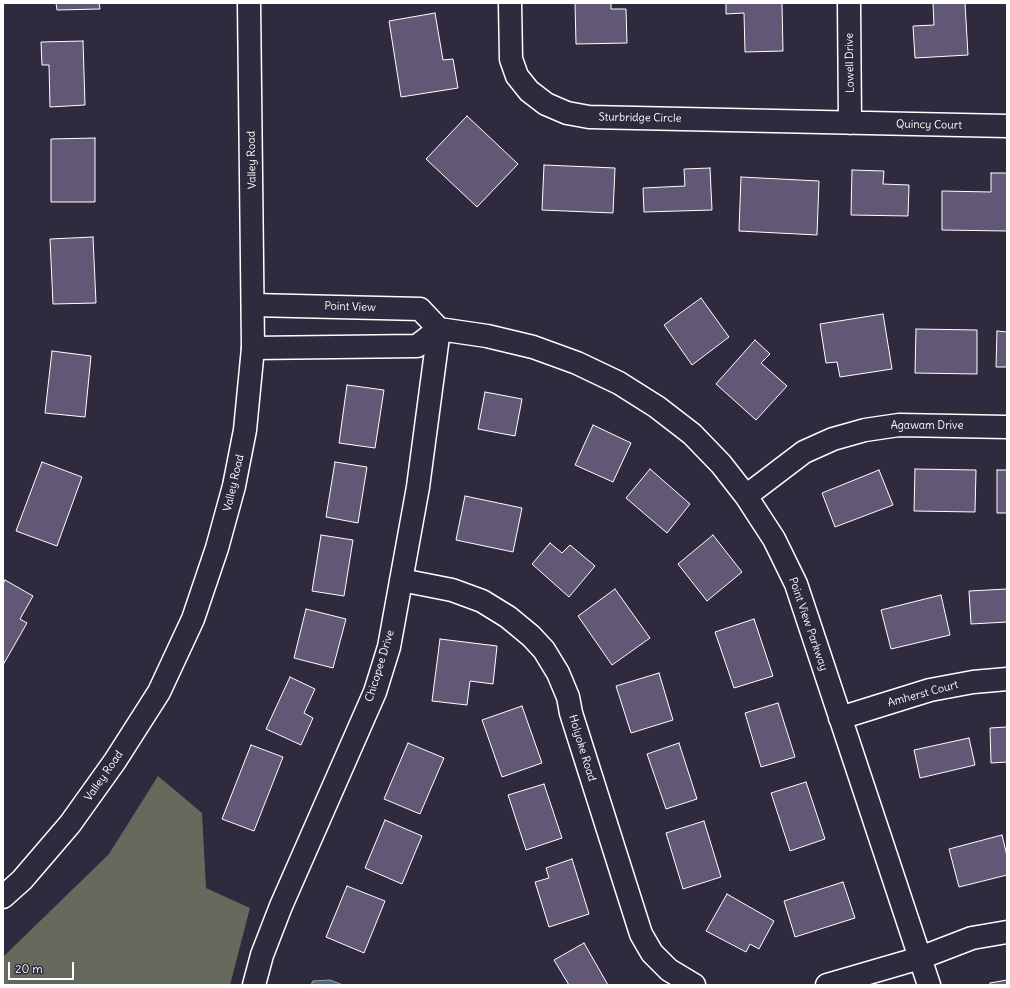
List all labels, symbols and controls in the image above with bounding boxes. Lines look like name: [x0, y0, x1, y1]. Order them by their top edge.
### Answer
street label: Lowell Drive: [843, 33, 857, 93]
street label: Sturbridge Circle: [598, 111, 682, 125]
street label: Quincy Court: [896, 118, 962, 132]
street label: Valley Road: [245, 131, 259, 189]
street label: Point View: [324, 300, 376, 314]
street label: Agawam Drive: [891, 419, 963, 433]
street label: Valley Road: [221, 453, 247, 513]
street label: Point View Parkway: [786, 576, 830, 672]
street label: Chicopee Drive: [363, 628, 397, 704]
street label: Amherst Court: [886, 678, 960, 710]
street label: Holyoke Road: [566, 713, 598, 783]
street label: Valley Road: [82, 748, 126, 804]
scale bar: [10, 954, 76, 980]
text: 20 m: [15, 961, 43, 976]

